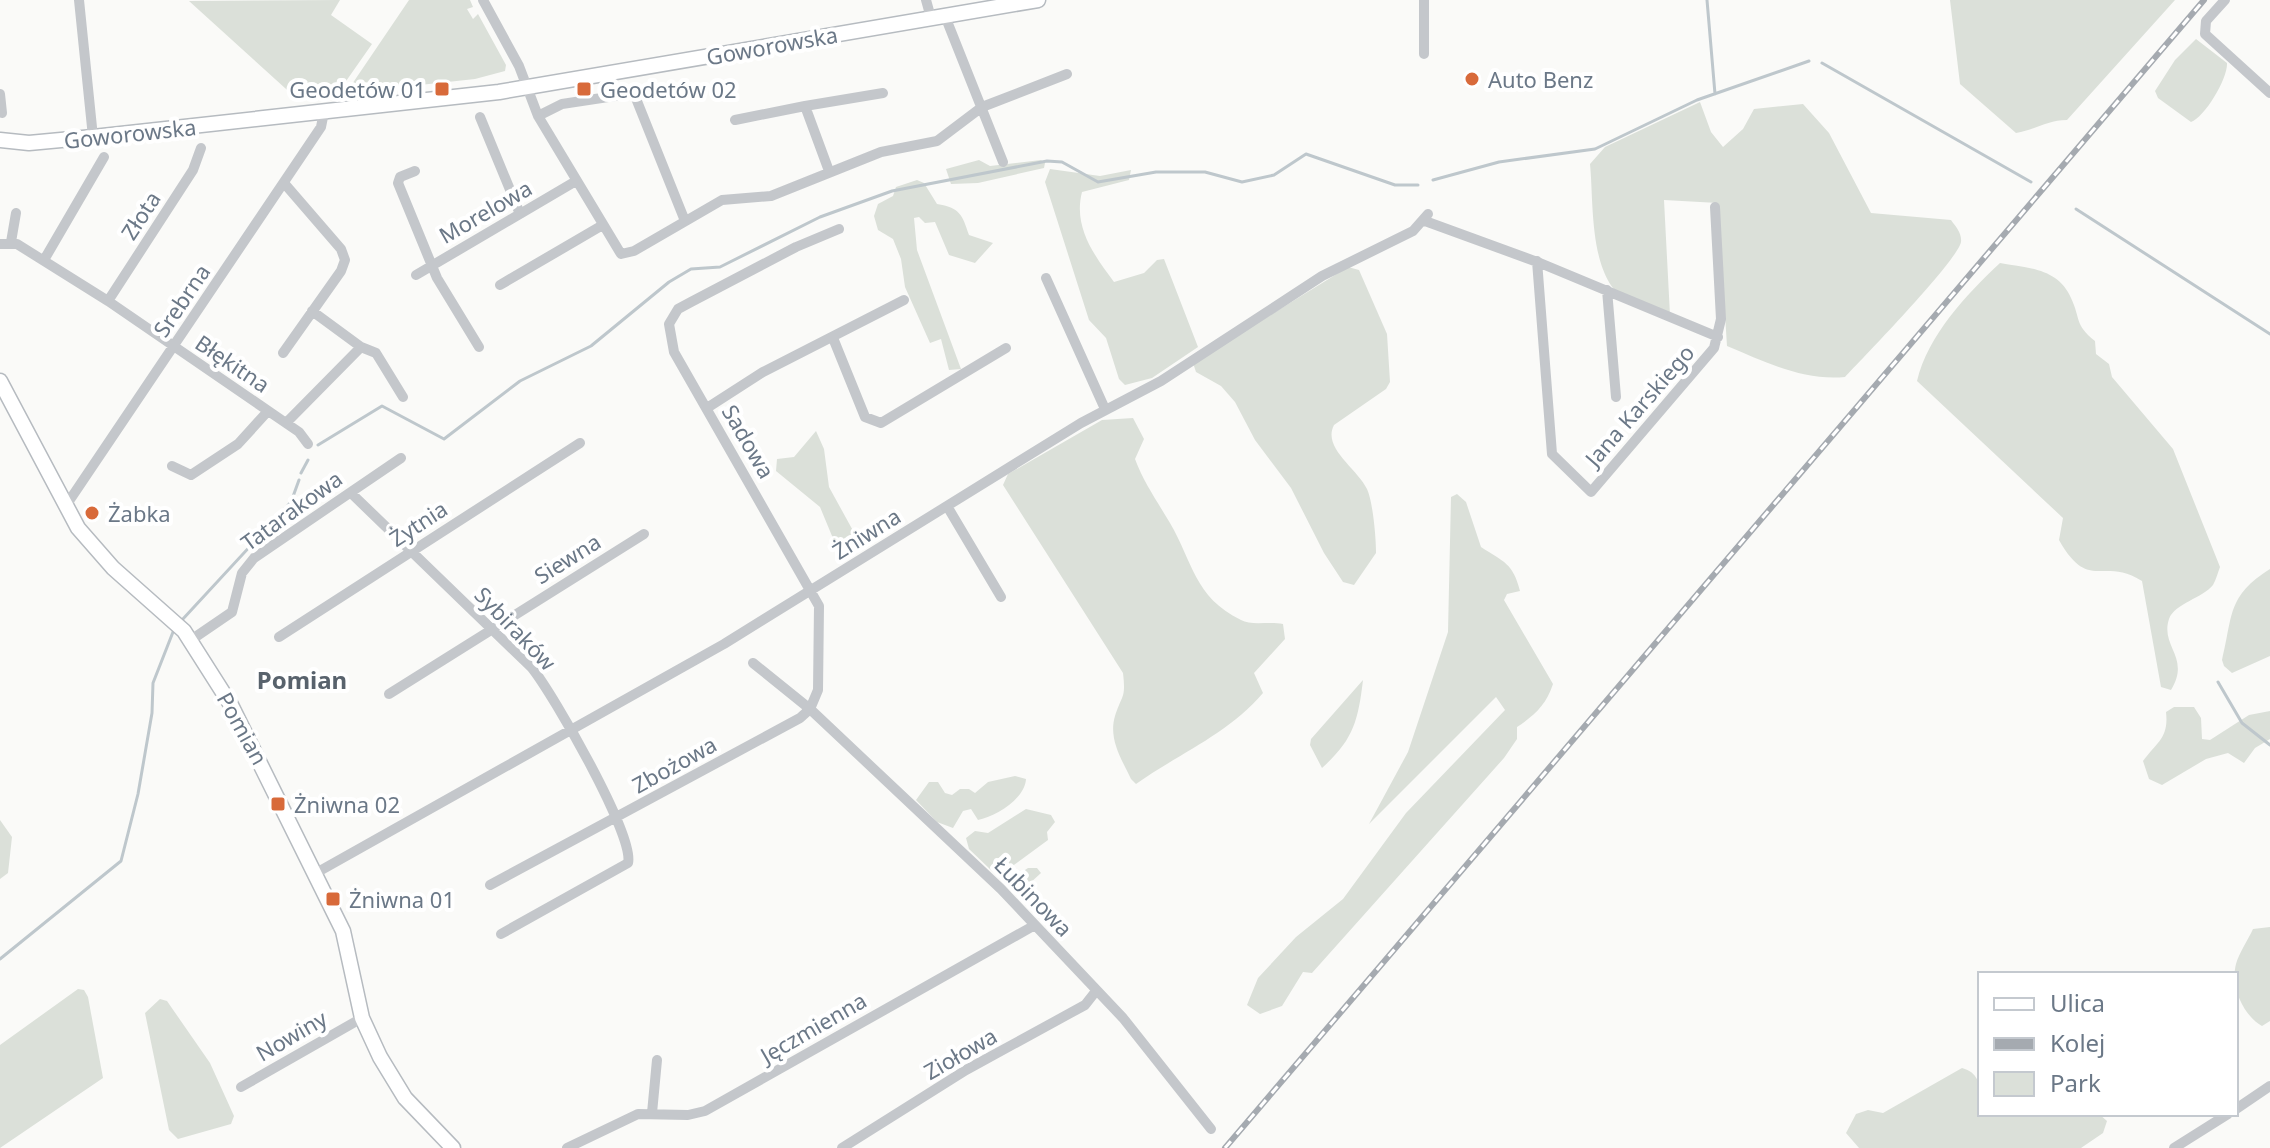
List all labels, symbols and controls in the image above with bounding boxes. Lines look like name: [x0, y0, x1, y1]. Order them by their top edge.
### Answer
street label: Goworowska: [704, 19, 840, 71]
place label: Auto Benz: [1488, 64, 1593, 94]
marker: Auto Benz: [1463, 70, 1481, 88]
place label: Geodetów 01: [289, 74, 426, 104]
place label: Geodetów 02: [600, 74, 737, 104]
marker: Geodetów 01: [433, 80, 451, 98]
marker: Geodetów 02: [575, 80, 593, 98]
street label: Goworowska: [62, 111, 198, 155]
street label: Morelowa: [433, 172, 537, 250]
street label: Złota: [113, 185, 167, 245]
street label: Srebrna: [146, 258, 216, 342]
street label: Błękitna: [190, 327, 276, 399]
street label: Jana Karskiego: [1576, 338, 1700, 474]
street label: Sadowa: [716, 399, 782, 483]
street label: Tatarakowa: [234, 463, 348, 557]
street label: Żytnia: [383, 493, 453, 553]
place label: Żabka: [108, 498, 171, 528]
street label: Żniwna: [826, 500, 906, 566]
marker: Żabka: [83, 504, 101, 522]
street label: Siewna: [528, 526, 606, 590]
street label: Sybiraków: [469, 580, 564, 677]
district label: Pomian: [257, 663, 347, 696]
street label: Pomian: [211, 686, 275, 770]
street label: Zbożowa: [626, 729, 722, 799]
place label: Żniwna 02: [294, 789, 400, 819]
marker: Żniwna 02: [269, 795, 287, 813]
street label: Łubinowa: [988, 849, 1080, 943]
place label: Żniwna 01: [349, 884, 455, 914]
marker: Żniwna 01: [324, 890, 342, 908]
legend: [1978, 972, 2238, 1116]
street label: Jęczmienna: [753, 985, 871, 1070]
text: Ulica: [2050, 986, 2105, 1019]
street label: Nowiny: [250, 1002, 333, 1067]
street label: Ziołowa: [918, 1020, 1002, 1086]
text: Kolej: [2050, 1026, 2105, 1059]
text: Park: [2050, 1066, 2101, 1099]

